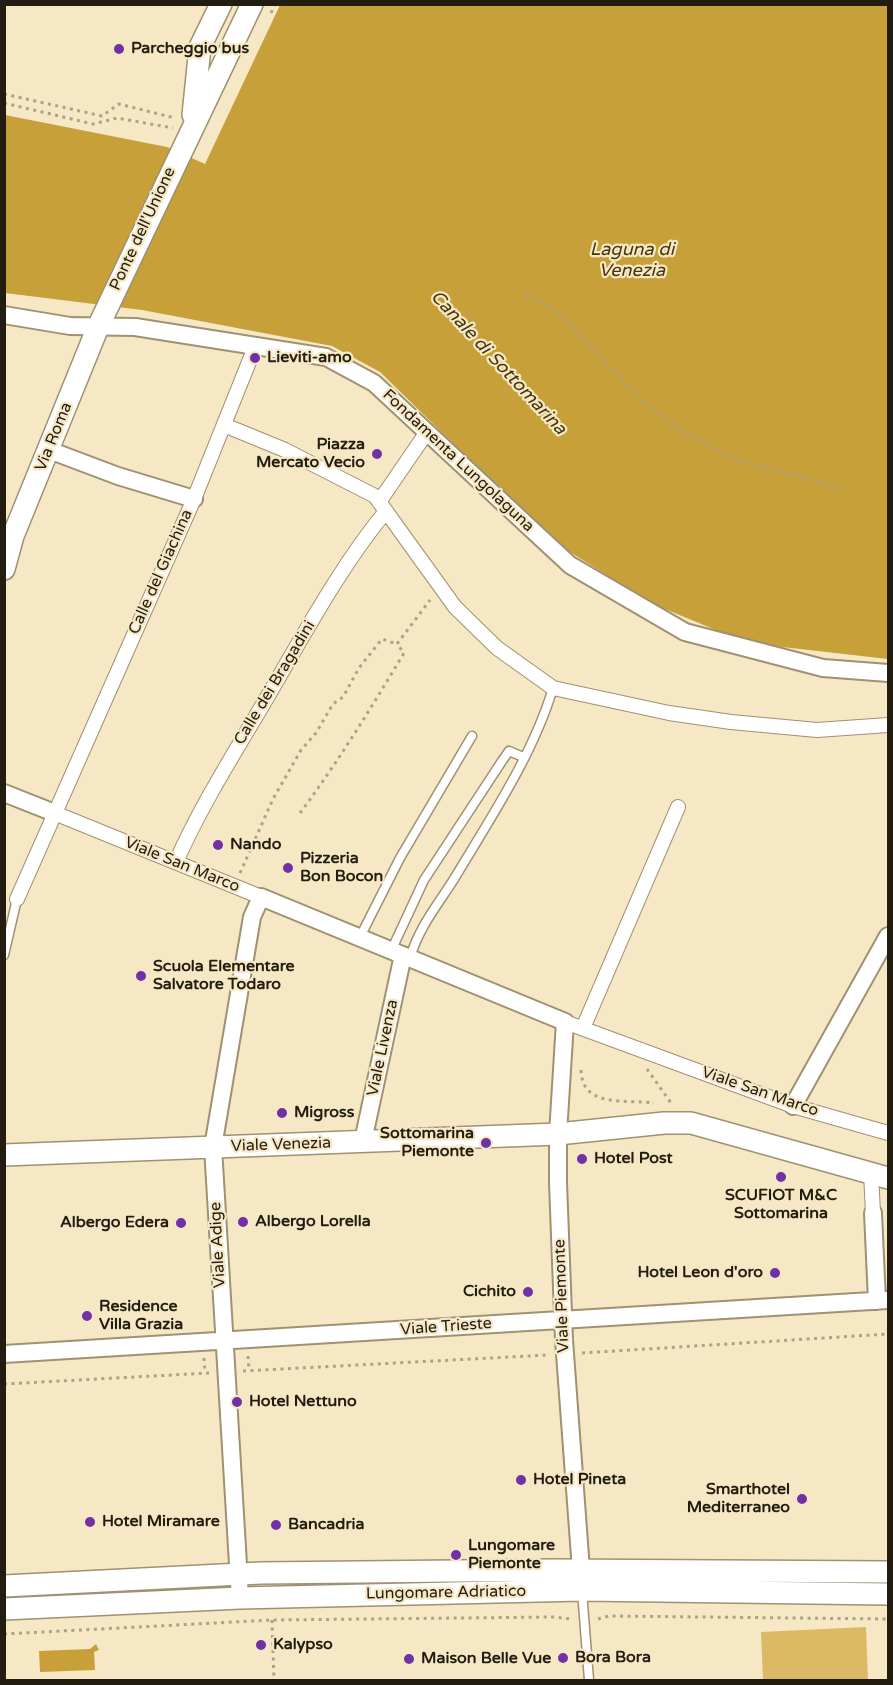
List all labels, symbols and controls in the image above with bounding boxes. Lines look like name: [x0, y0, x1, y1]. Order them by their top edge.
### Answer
place label: Parcheggio bus: [131, 39, 249, 59]
marker: Parcheggio bus: [112, 42, 126, 56]
street label: Ponte dell'Unione: [106, 164, 180, 294]
water label: Laguna di Venezia: [590, 239, 674, 282]
water label: Canale di Sottomarina: [426, 286, 570, 440]
place label: Lieviti-amo: [267, 348, 352, 368]
marker: Lieviti-amo: [248, 351, 262, 365]
street label: Fondamenta Lungolaguna: [378, 386, 538, 536]
street label: Via Roma: [31, 400, 77, 474]
place label: Piazza Mercato Vecio: [256, 435, 365, 473]
marker: Piazza Mercato Vecio: [370, 447, 384, 461]
street label: Calle del Giachina: [125, 507, 197, 637]
street label: Calle dei Bragadini: [230, 617, 320, 749]
street label: Viale San Marco: [122, 833, 242, 897]
place label: Nando: [230, 835, 281, 855]
marker: Nando: [211, 838, 225, 852]
place label: Pizzeria Bon Bocon: [300, 849, 383, 887]
marker: Pizzeria Bon Bocon: [281, 861, 295, 875]
place label: Scuola Elementare Salvatore Todaro: [153, 957, 295, 995]
marker: Scuola Elementare Salvatore Todaro: [134, 969, 148, 983]
street label: Viale Livenza: [363, 998, 403, 1098]
street label: Viale San Marco: [699, 1063, 821, 1121]
place label: Migross: [294, 1103, 354, 1123]
marker: Migross: [275, 1106, 289, 1120]
place label: Sottomarina Piemonte: [380, 1124, 474, 1162]
street label: Viale Venezia: [231, 1134, 331, 1156]
marker: Sottomarina Piemonte: [479, 1136, 493, 1150]
place label: Hotel Post: [594, 1149, 673, 1169]
marker: Hotel Post: [575, 1152, 589, 1166]
marker: SCUFIOT M&C Sottomarina: [774, 1170, 788, 1184]
place label: SCUFIOT M&C Sottomarina: [725, 1186, 837, 1224]
street label: Viale Adige: [206, 1202, 230, 1288]
place label: Albergo Lorella: [255, 1212, 371, 1232]
place label: Albergo Edera: [60, 1213, 169, 1233]
marker: Albergo Lorella: [236, 1215, 250, 1229]
marker: Albergo Edera: [174, 1216, 188, 1230]
street label: Viale Piemonte: [550, 1239, 574, 1353]
place label: Hotel Leon d'oro: [637, 1263, 763, 1283]
marker: Hotel Leon d'oro: [768, 1266, 782, 1280]
place label: Cichito: [463, 1282, 516, 1302]
marker: Cichito: [521, 1285, 535, 1299]
place label: Residence Villa Grazia: [99, 1297, 183, 1335]
marker: Residence Villa Grazia: [80, 1309, 94, 1323]
street label: Viale Trieste: [400, 1314, 492, 1340]
place label: Hotel Nettuno: [249, 1392, 357, 1412]
marker: Hotel Nettuno: [230, 1395, 244, 1409]
place label: Hotel Pineta: [533, 1470, 626, 1490]
marker: Hotel Pineta: [514, 1473, 528, 1487]
place label: Smarthotel Mediterraneo: [687, 1480, 790, 1518]
marker: Smarthotel Mediterraneo: [795, 1492, 809, 1506]
place label: Hotel Miramare: [102, 1512, 220, 1532]
marker: Hotel Miramare: [83, 1515, 97, 1529]
place label: Bancadria: [288, 1515, 365, 1535]
marker: Bancadria: [269, 1518, 283, 1532]
place label: Lungomare Piemonte: [468, 1536, 555, 1574]
marker: Lungomare Piemonte: [449, 1548, 463, 1562]
street label: Lungomare Adriatico: [366, 1582, 526, 1604]
place label: Kalypso: [273, 1635, 333, 1655]
marker: Kalypso: [254, 1638, 268, 1652]
place label: Bora Bora: [575, 1648, 651, 1668]
place label: Maison Belle Vue: [421, 1649, 551, 1669]
marker: Bora Bora: [556, 1651, 570, 1665]
marker: Maison Belle Vue: [402, 1652, 416, 1666]

